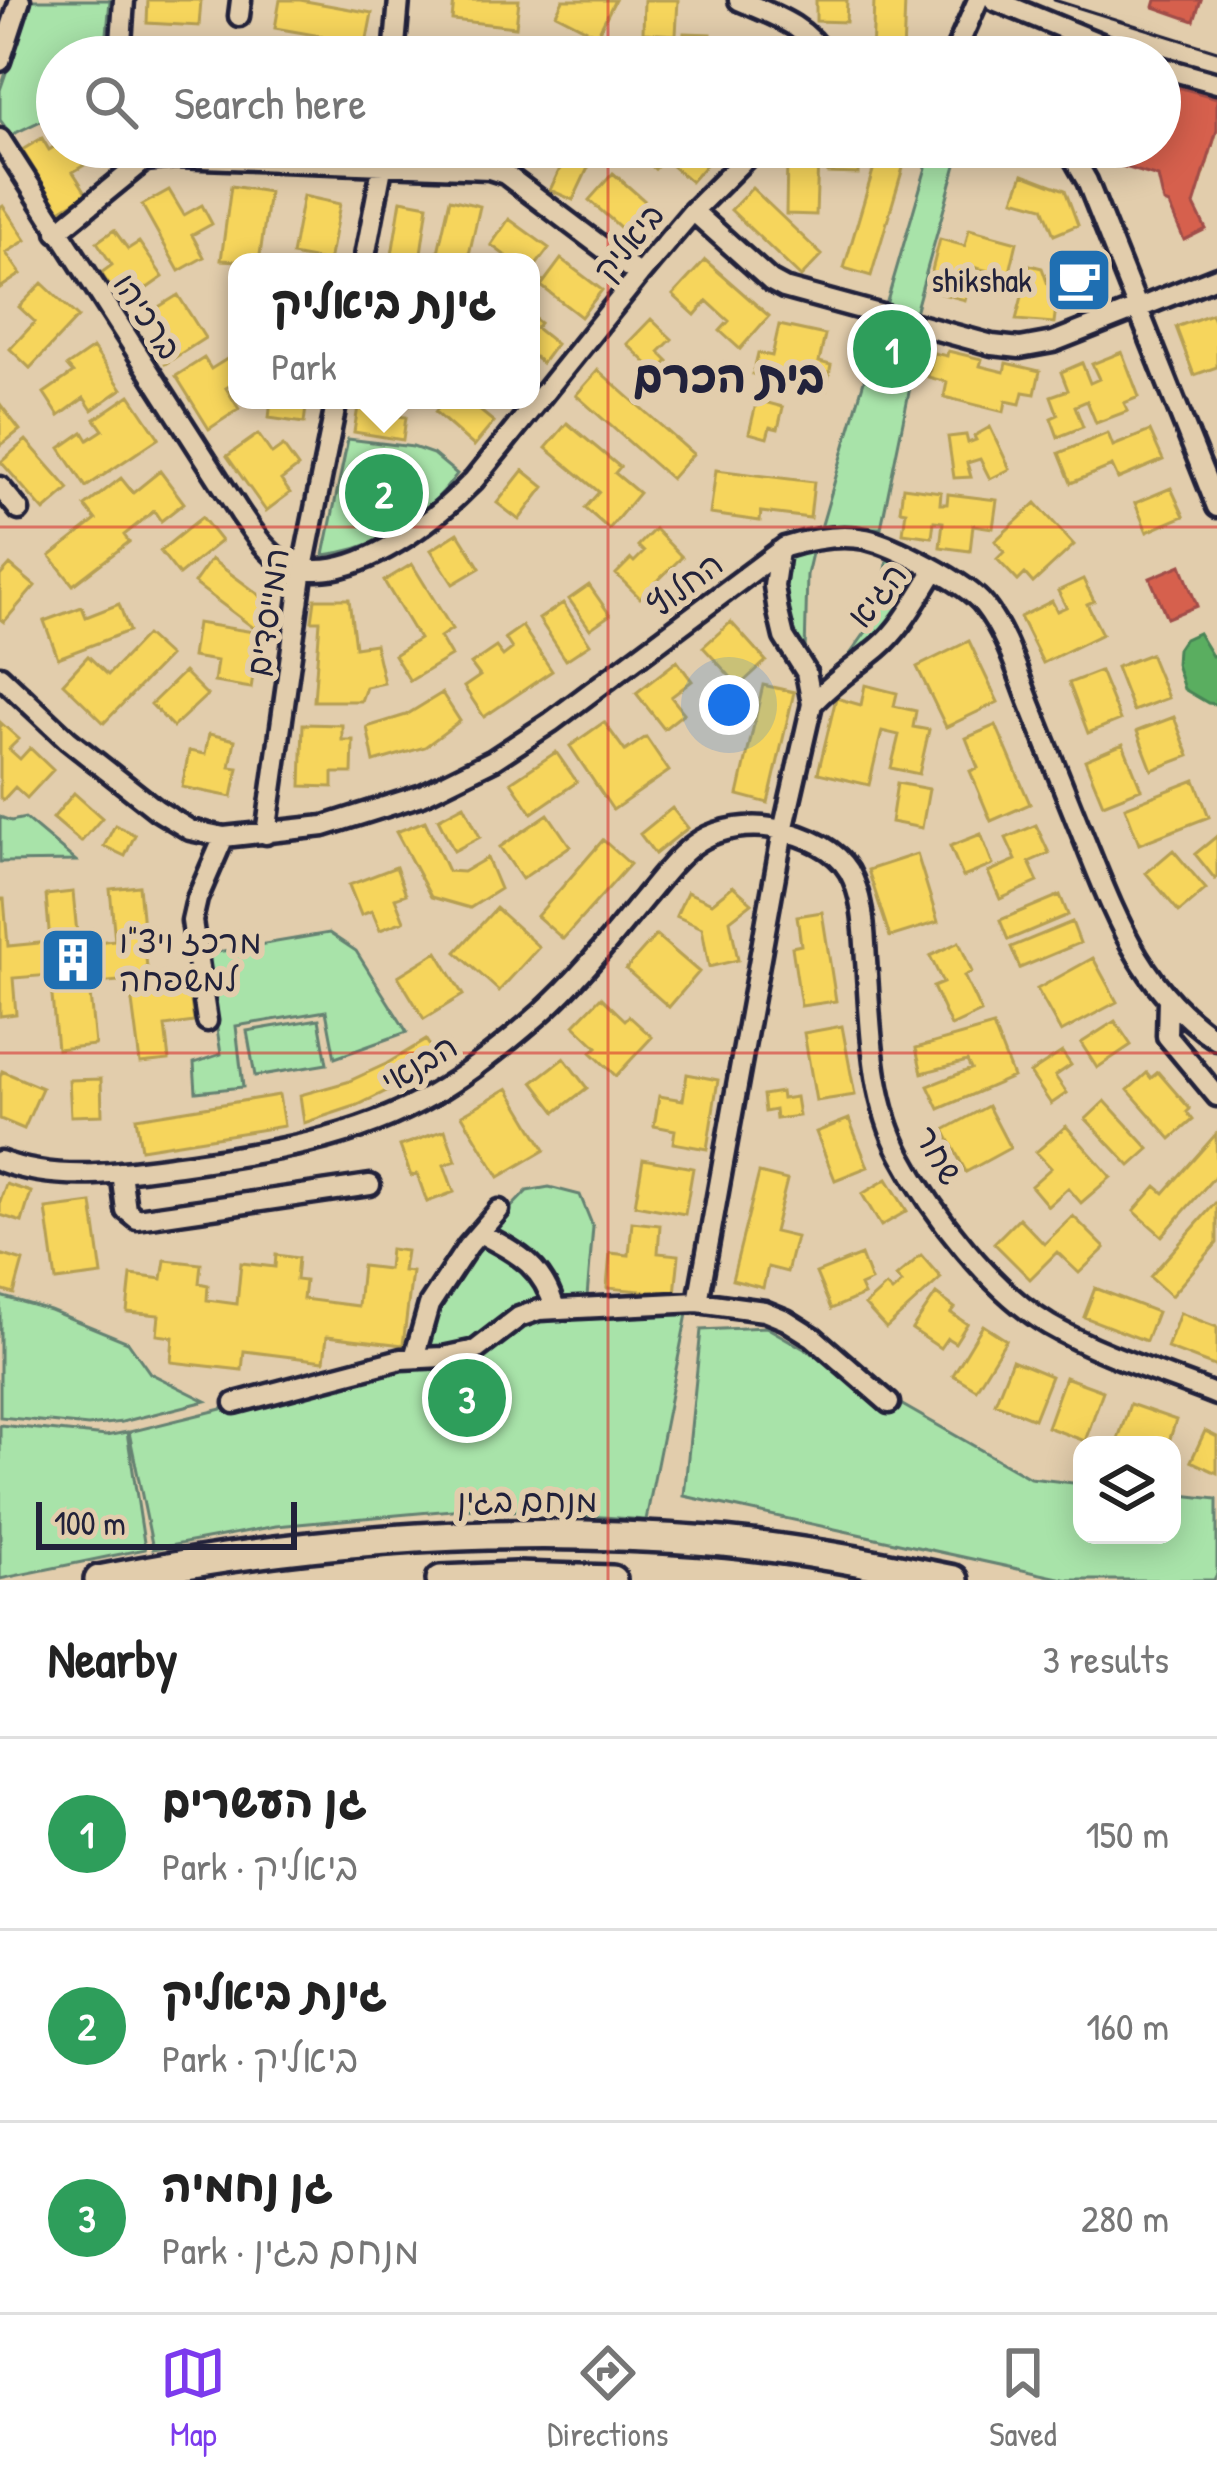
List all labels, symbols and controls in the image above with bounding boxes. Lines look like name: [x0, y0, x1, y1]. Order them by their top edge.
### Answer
search box: [36, 36, 1181, 168]
icon: search: [78, 69, 144, 135]
text: Search here: [174, 72, 366, 133]
street label: ביאליק: [582, 194, 674, 290]
cafe icon: shikshak: [1044, 245, 1114, 315]
popup: [228, 253, 540, 409]
place label: shikshak: [931, 258, 1032, 302]
street label: ברכיהו: [104, 264, 192, 368]
text: גינת ביאליק: [271, 271, 497, 332]
pin: 1: [853, 304, 931, 394]
text: Park: [271, 339, 337, 392]
district label: בית הכרם: [633, 345, 825, 406]
pin: 2: [345, 448, 423, 538]
street label: החלוץ: [638, 541, 732, 627]
street label: המייסדים: [235, 545, 299, 679]
street label: הגיא: [838, 553, 916, 637]
your location: [699, 675, 759, 735]
place label: מרכז ויצ"ו למשפחה: [119, 919, 262, 1001]
building icon: מרכז ויצ"ו למשפחה: [38, 925, 108, 995]
street label: הבנאי: [373, 1023, 465, 1103]
street label: שחר: [905, 1118, 973, 1192]
pin: 3: [428, 1353, 506, 1443]
map controls: [1073, 1436, 1181, 1544]
button: layers: [1073, 1436, 1181, 1544]
street label: מנחם בגין: [457, 1478, 597, 1522]
scale bar: [36, 1496, 297, 1549]
text: 100 m: [54, 1501, 126, 1545]
text: Nearby: [48, 1624, 178, 1693]
text: 3 results: [1043, 1632, 1169, 1685]
text: גן העשרים: [162, 1770, 367, 1831]
text: 1: [80, 1807, 94, 1860]
text: 150 m: [1085, 1807, 1169, 1860]
text: Park · ביאליק: [162, 1839, 358, 1892]
text: גינת ביאליק: [162, 1962, 387, 2023]
text: 2: [78, 1999, 96, 2052]
text: 160 m: [1086, 1999, 1169, 2052]
text: Park · ביאליק: [162, 2031, 358, 2084]
text: גן נחמיה: [162, 2154, 333, 2215]
text: 3: [78, 2191, 96, 2244]
text: 280 m: [1081, 2191, 1169, 2244]
text: Park · מנחם בגין: [162, 2223, 419, 2276]
tab: Map: [160, 2340, 226, 2456]
tab: Directions: [547, 2340, 669, 2456]
tab: Saved: [989, 2340, 1057, 2456]

